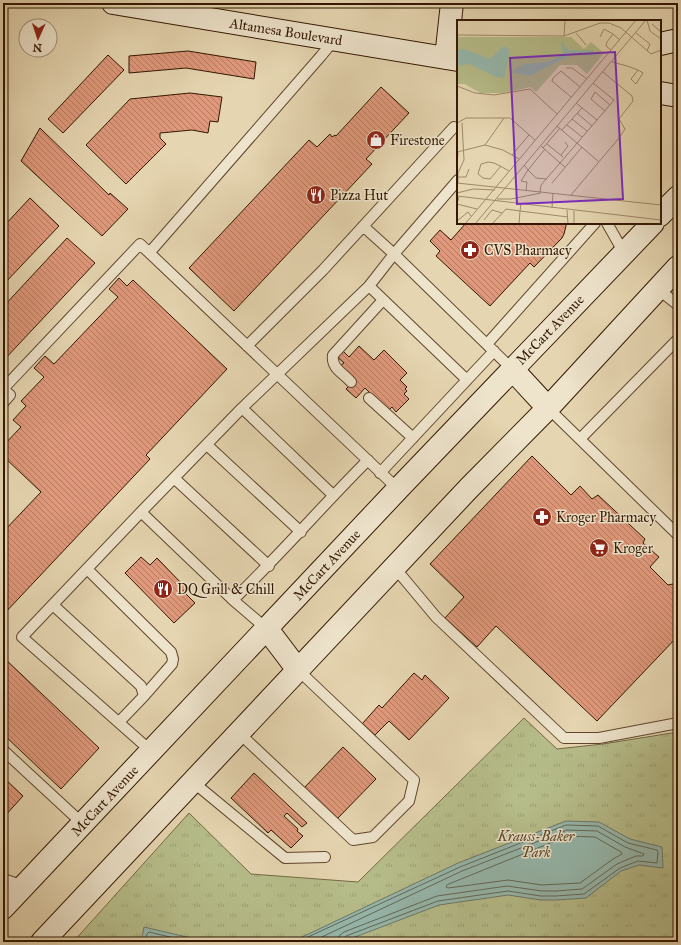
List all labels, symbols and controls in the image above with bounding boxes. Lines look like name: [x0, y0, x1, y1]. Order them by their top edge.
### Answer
street label: Altamesa Boulevard: [227, 15, 344, 49]
north arrow: [18, 18, 58, 58]
inset map: [457, 20, 661, 224]
text: N: [32, 41, 43, 54]
shop icon: Firestone: [365, 129, 387, 151]
place label: Firestone: [390, 132, 445, 149]
restaurant icon: Pizza Hut: [305, 184, 327, 206]
place label: Pizza Hut: [330, 187, 388, 204]
pharmacy icon: CVS Pharmacy: [459, 239, 481, 261]
place label: CVS Pharmacy: [484, 242, 572, 259]
street label: McCart Avenue: [512, 291, 588, 369]
pharmacy icon: Kroger Pharmacy: [531, 506, 553, 528]
place label: Kroger Pharmacy: [556, 509, 656, 526]
street label: McCart Avenue: [290, 526, 364, 604]
supermarket icon: Kroger: [588, 537, 610, 559]
place label: Kroger: [613, 540, 654, 557]
restaurant icon: DQ Grill & Chill: [152, 578, 174, 600]
place label: DQ Grill & Chill: [177, 581, 275, 598]
street label: McCart Avenue: [68, 762, 142, 840]
park label: Krauss-Baker Park: [497, 828, 575, 861]

